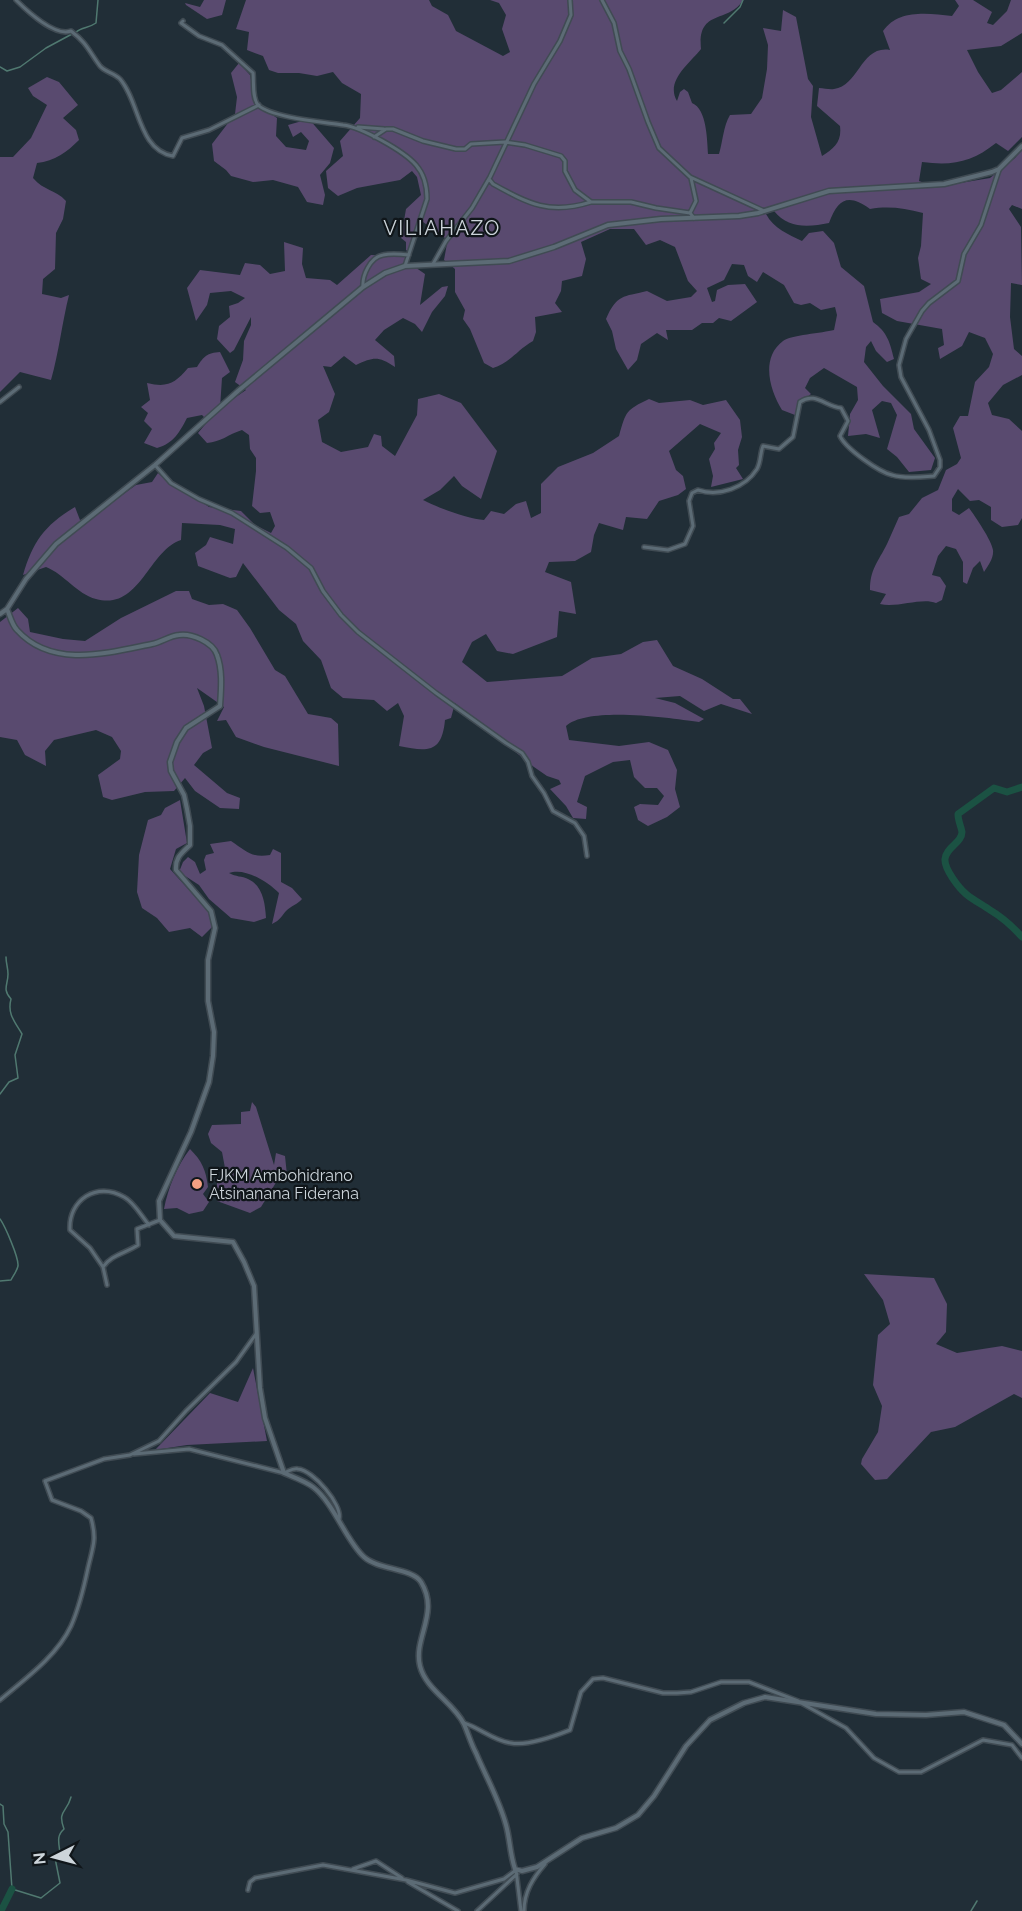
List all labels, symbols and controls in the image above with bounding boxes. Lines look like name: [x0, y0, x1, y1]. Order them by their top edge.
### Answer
district label: VILIAHAZO: [383, 216, 501, 240]
place label: FJKM Ambohidrano Atsinanana Fiderana: [209, 1166, 359, 1203]
marker: FJKM Ambohidrano Atsinanana Fiderana: [190, 1177, 204, 1191]
north arrow: [24, 1827, 84, 1887]
text: N: [29, 1851, 50, 1866]

